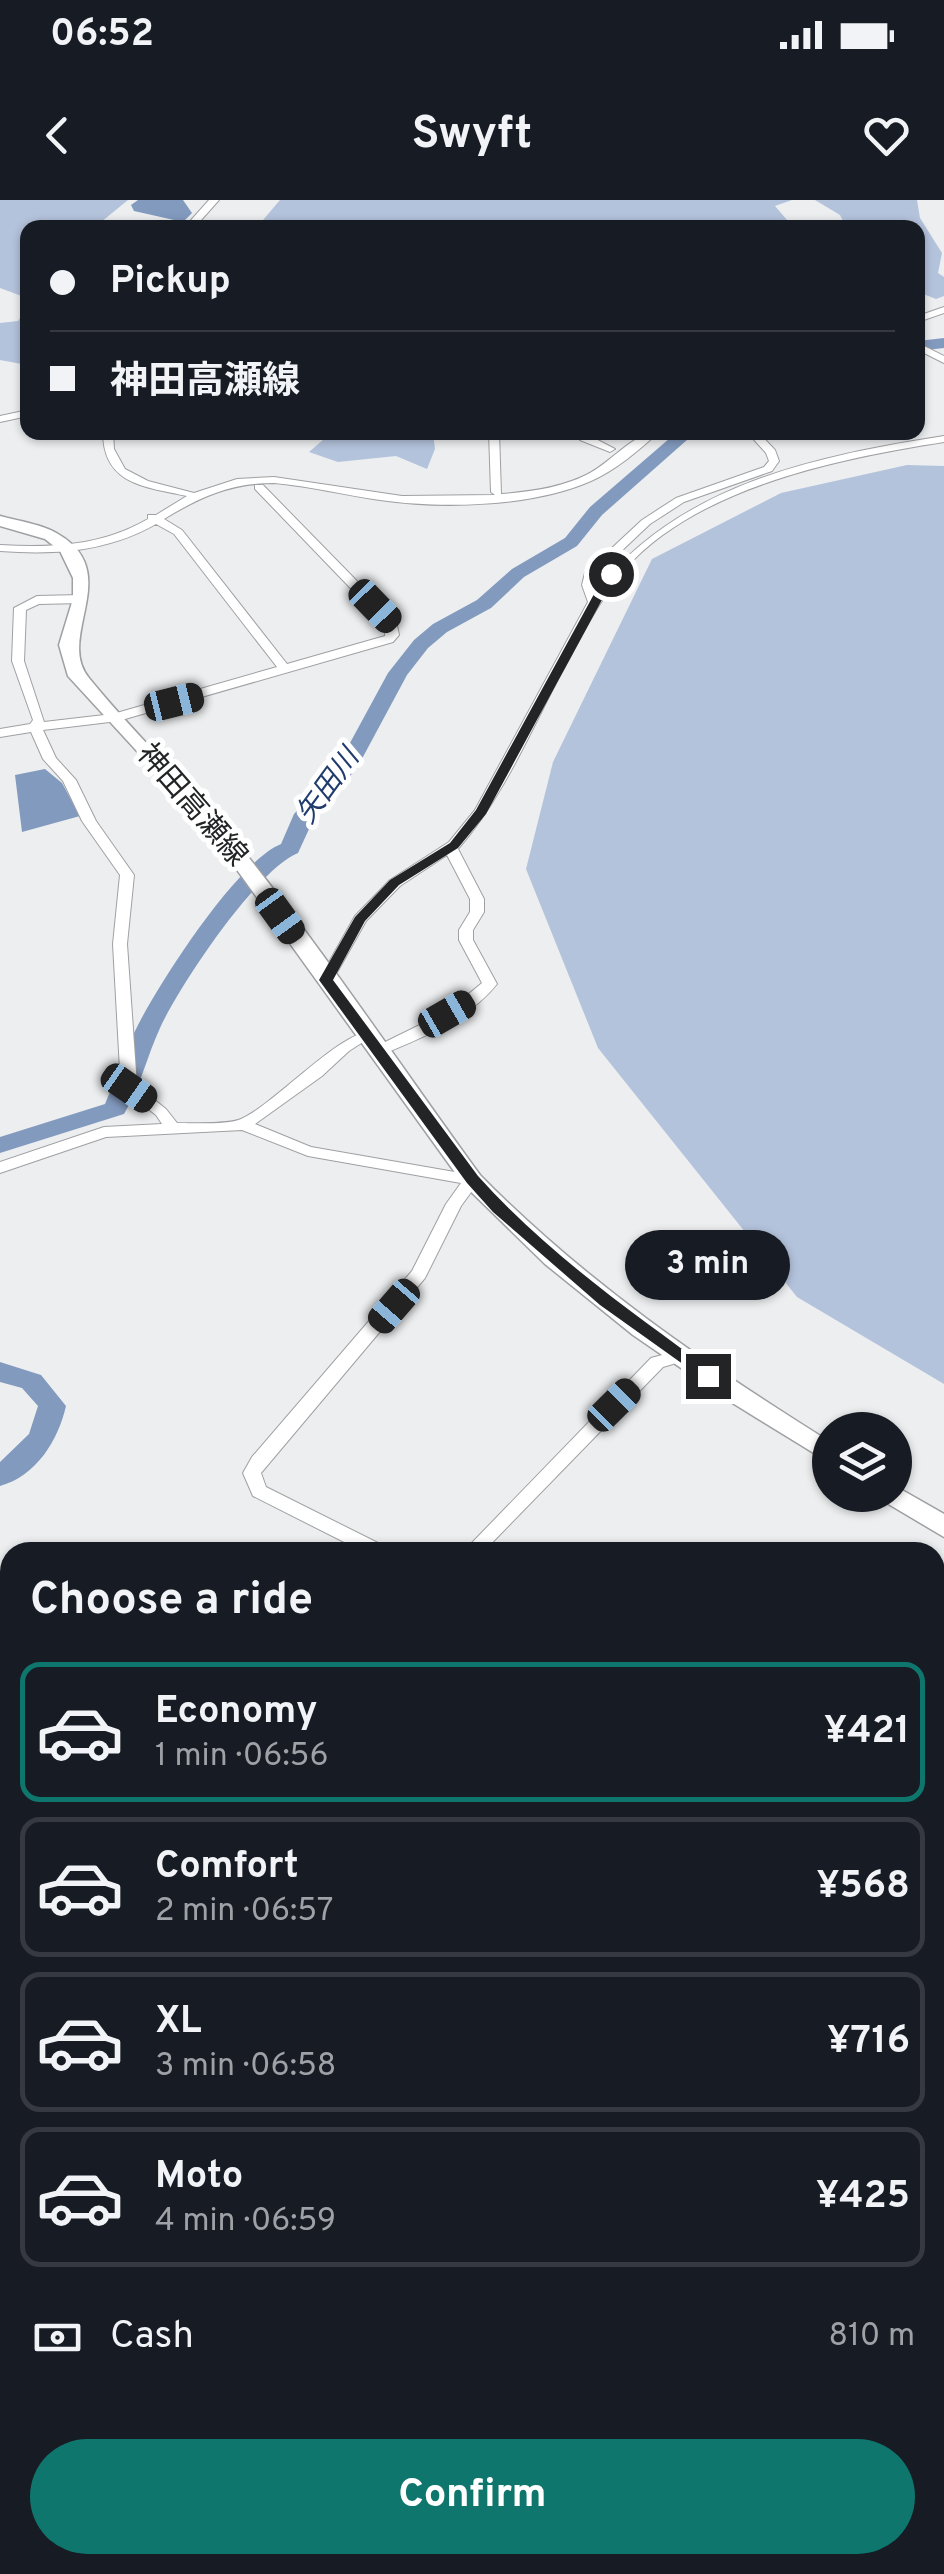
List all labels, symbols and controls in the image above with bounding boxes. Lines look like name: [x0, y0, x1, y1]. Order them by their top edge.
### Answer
text: 06:52: [50, 11, 154, 60]
text: Swyft: [412, 107, 532, 164]
icon: back: [30, 108, 85, 163]
icon: heart: [859, 108, 914, 163]
text: Pickup: [110, 258, 231, 307]
text: 神田高瀬線: [110, 359, 300, 408]
route start: [589, 552, 634, 597]
car: [343, 574, 407, 638]
car: [141, 680, 207, 724]
street label: 神田高瀬線: [128, 737, 254, 875]
water label: 矢田川: [290, 740, 370, 832]
car: [250, 883, 310, 949]
car: [414, 986, 480, 1042]
car: [96, 1059, 162, 1117]
callout: 3 min: [626, 1231, 790, 1301]
text: 3 min: [666, 1245, 749, 1285]
car: [363, 1274, 425, 1338]
route end: [686, 1354, 731, 1399]
car: [582, 1373, 646, 1437]
map controls: [812, 1412, 912, 1512]
button: layers: [812, 1412, 912, 1512]
text: Choose a ride: [30, 1573, 313, 1630]
icon: car: [35, 1687, 125, 1777]
text: Economy: [155, 1688, 317, 1737]
text: ¥421: [824, 1708, 910, 1757]
text: 1 min · 06:56: [155, 1737, 329, 1777]
icon: car: [35, 1842, 125, 1932]
text: Comfort: [155, 1843, 299, 1892]
text: ¥568: [816, 1863, 910, 1912]
text: 2 min · 06:57: [155, 1892, 334, 1932]
icon: car: [35, 1997, 125, 2087]
text: XL: [155, 1998, 202, 2047]
text: ¥716: [827, 2018, 910, 2067]
text: 3 min · 06:58: [155, 2047, 336, 2087]
icon: car: [35, 2152, 125, 2242]
text: Moto: [155, 2153, 243, 2202]
text: ¥425: [816, 2173, 910, 2222]
text: 4 min · 06:59: [155, 2202, 336, 2242]
icon: cash: [30, 2310, 85, 2365]
text: Cash: [110, 2313, 194, 2362]
text: 810 m: [828, 2317, 915, 2357]
button: Confirm: [30, 2439, 915, 2554]

